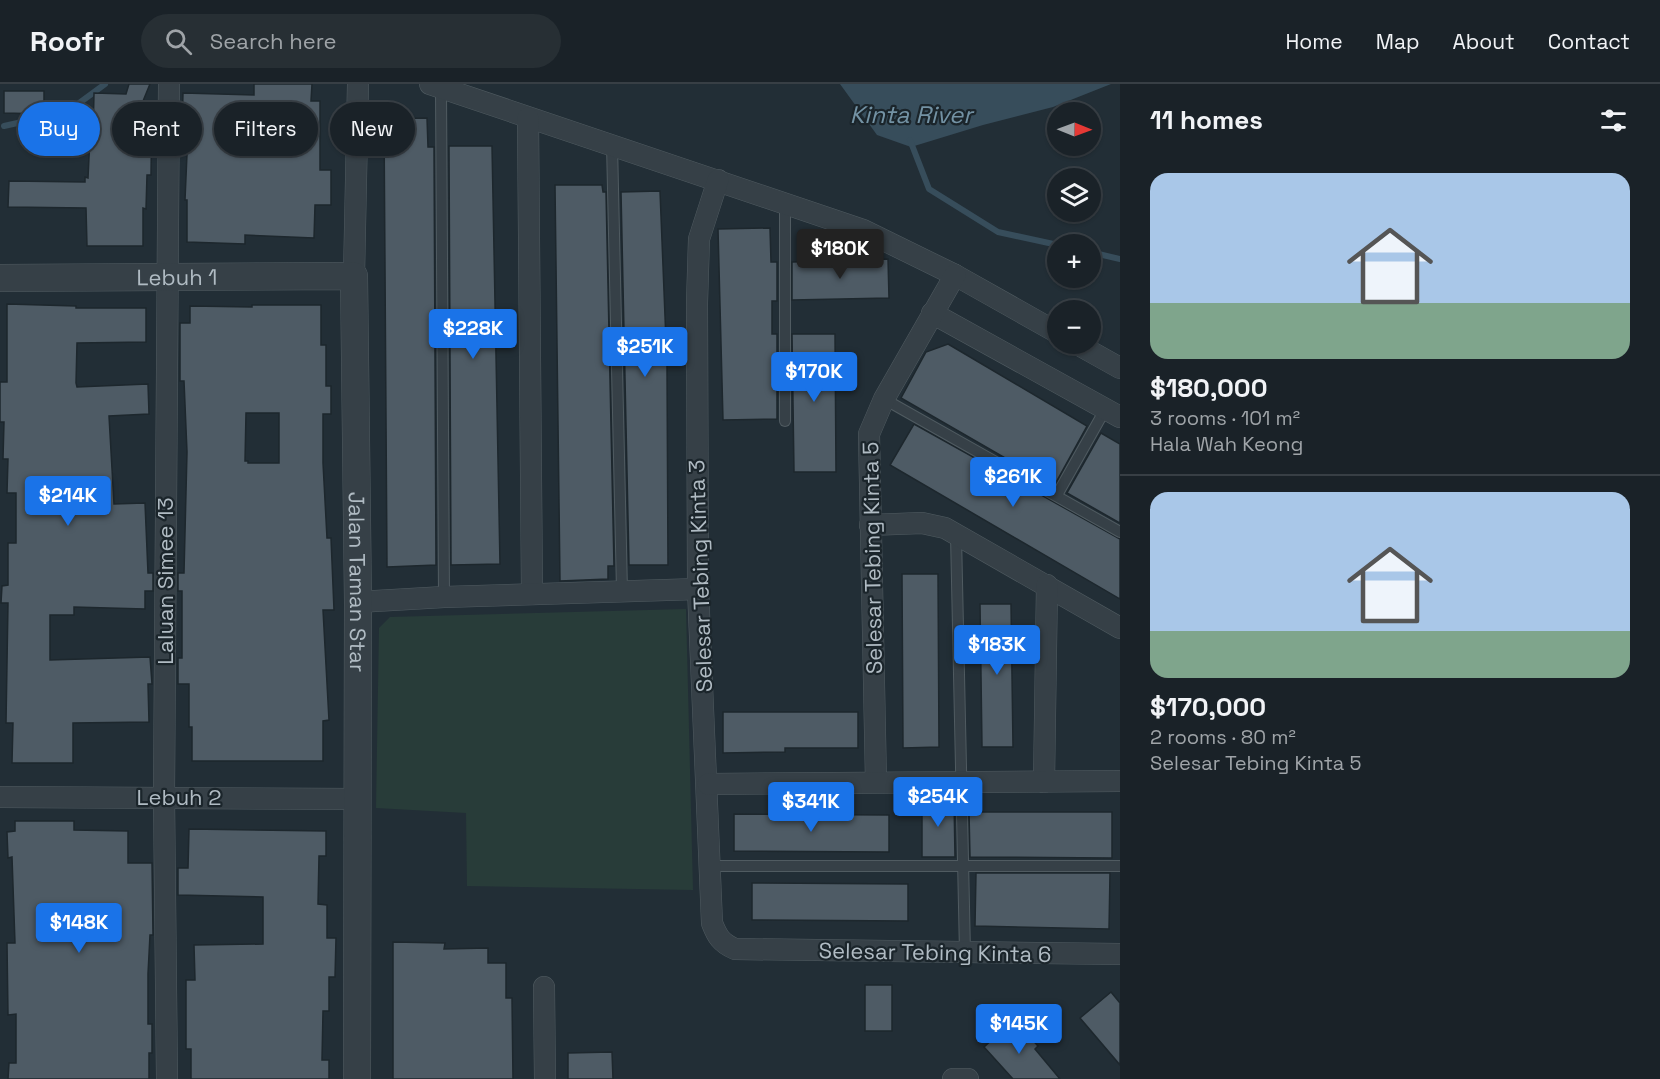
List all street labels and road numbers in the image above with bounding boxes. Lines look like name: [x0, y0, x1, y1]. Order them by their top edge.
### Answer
street label: Lebuh 1: [136, 263, 218, 291]
street label: Selesar Tebing Kinta 5: [856, 441, 888, 675]
street label: Selesar Tebing Kinta 3: [682, 459, 718, 693]
street label: Jalan Taman Star: [343, 491, 372, 672]
street label: Laluan Simee 13: [151, 497, 179, 665]
street label: Lebuh 2: [137, 783, 222, 811]
street label: Selesar Tebing Kinta 6: [818, 936, 1052, 968]

